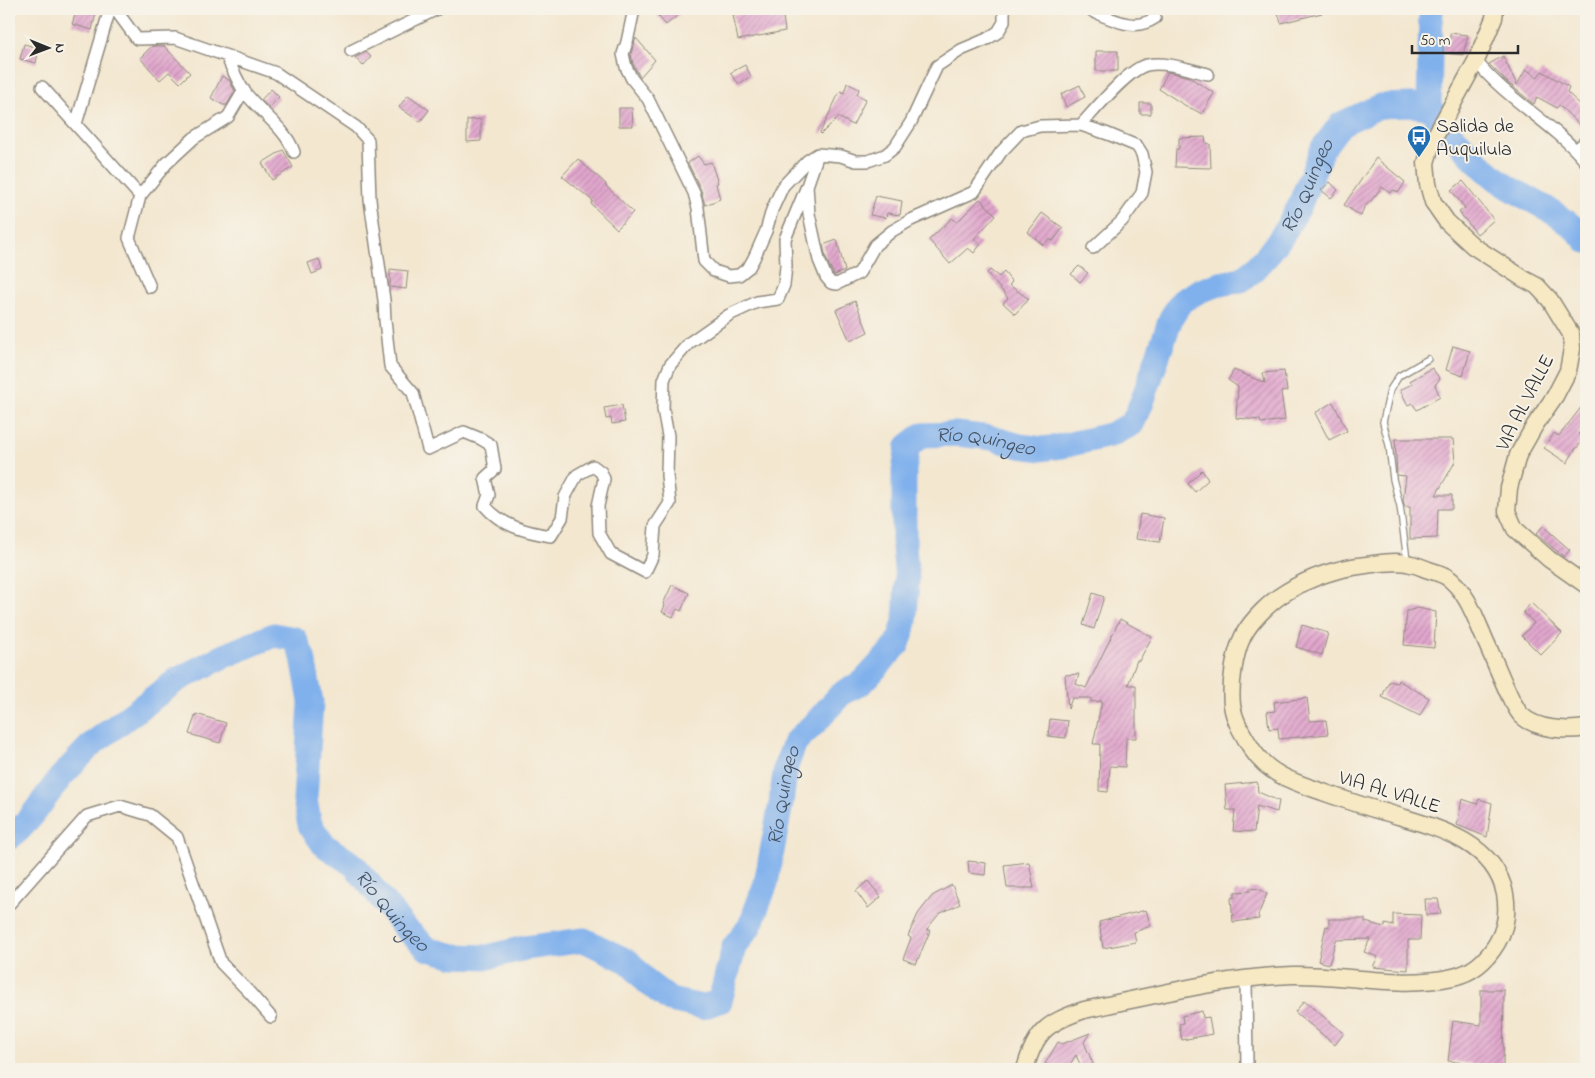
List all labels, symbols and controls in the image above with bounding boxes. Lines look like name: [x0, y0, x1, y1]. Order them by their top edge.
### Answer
north arrow: [22, 22, 72, 72]
scale bar: [1412, 22, 1519, 54]
text: 50 m: [1420, 30, 1451, 52]
text: N: [49, 43, 70, 53]
place label: Salida de Auquilula: [1436, 113, 1514, 165]
bus stop icon: Salida de Auquilula: [1406, 124, 1432, 158]
water label: Río Quingeo: [1274, 132, 1343, 239]
street label: VIA AL VALLE: [1489, 350, 1563, 457]
water label: Río Quingeo: [935, 421, 1038, 465]
water label: Río Quingeo: [760, 741, 810, 848]
street label: VIA AL VALLE: [1334, 764, 1444, 823]
water label: Río Quingeo: [347, 864, 436, 961]

